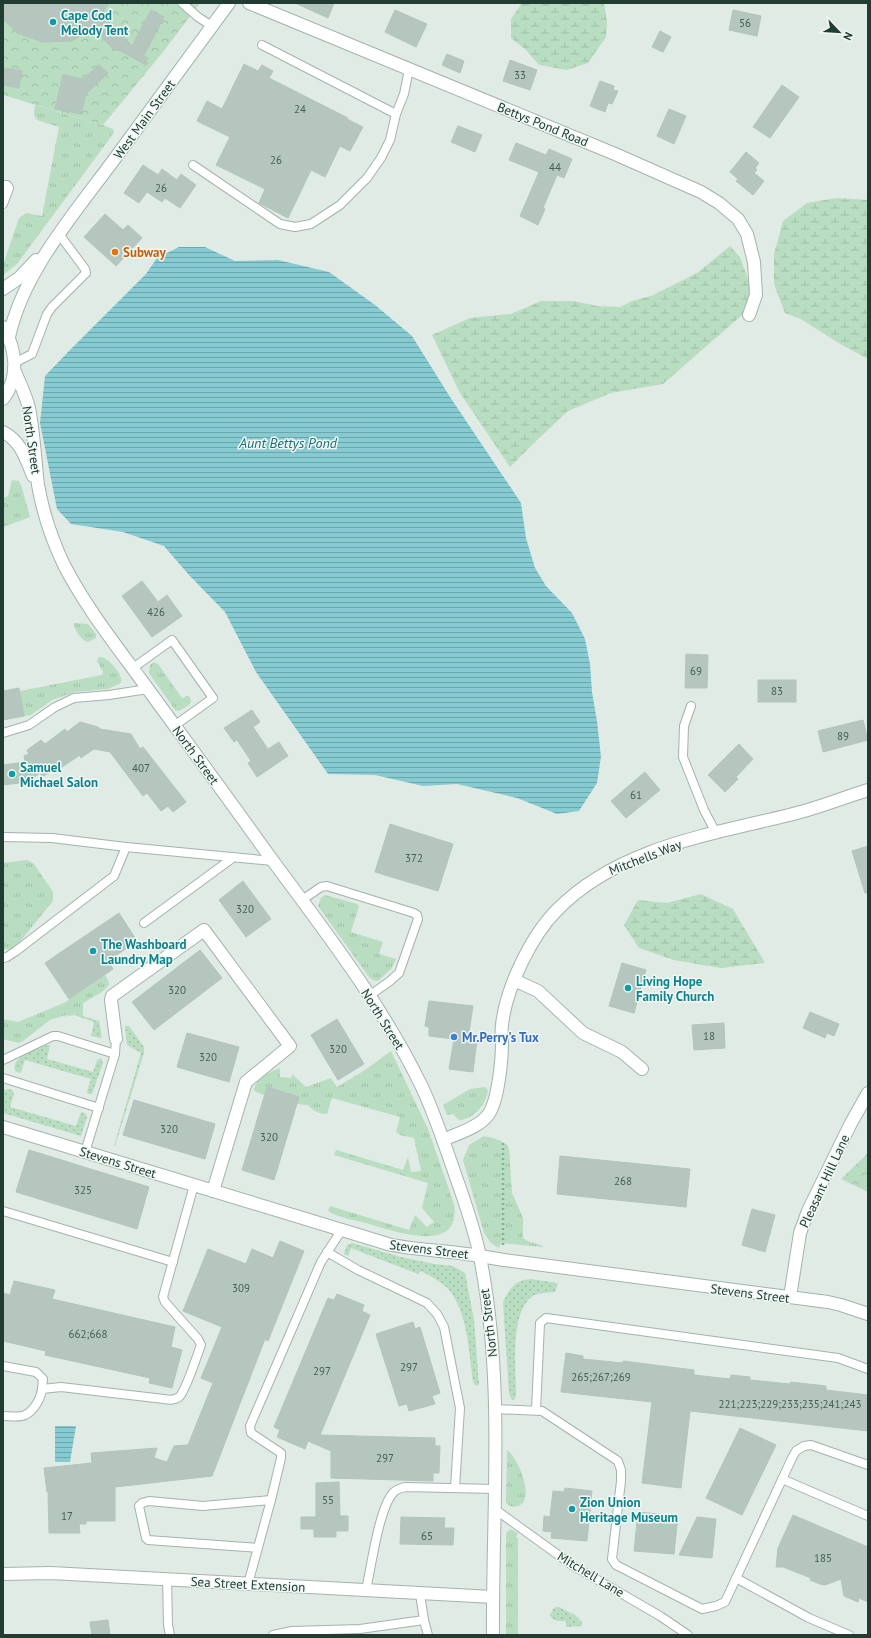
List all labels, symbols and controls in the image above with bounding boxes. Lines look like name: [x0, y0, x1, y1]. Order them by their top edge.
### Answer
place label: Cape Cod Melody Tent: [61, 7, 129, 39]
north arrow: [819, 12, 859, 52]
house number: 56: [739, 16, 751, 30]
marker: Cape Cod Melody Tent: [48, 17, 58, 27]
text: N: [840, 30, 856, 42]
house number: 33: [514, 68, 526, 82]
street label: West Main Street: [110, 76, 179, 162]
street label: Bettys Pond Road: [495, 98, 591, 150]
house number: 24: [294, 102, 306, 116]
house number: 26: [270, 153, 282, 167]
house number: 44: [549, 160, 561, 174]
house number: 26: [155, 181, 167, 195]
place label: Subway: [123, 244, 167, 261]
marker: Subway: [110, 247, 120, 257]
street label: North Street: [18, 405, 45, 476]
water label: Aunt Bettys Pond: [238, 434, 338, 452]
house number: 426: [147, 605, 165, 619]
house number: 69: [690, 664, 702, 678]
house number: 83: [771, 684, 783, 698]
street label: North Street: [169, 723, 223, 789]
house number: 89: [837, 729, 849, 743]
place label: Samuel Michael Salon: [20, 759, 98, 791]
house number: 407: [132, 761, 150, 775]
marker: Samuel Michael Salon: [7, 769, 17, 779]
house number: 61: [630, 788, 642, 802]
street label: Mitchells Way: [606, 836, 684, 879]
house number: 372: [405, 851, 423, 865]
house number: 320: [236, 902, 254, 916]
place label: The Washboard Laundry Map: [101, 936, 187, 968]
marker: The Washboard Laundry Map: [88, 946, 98, 956]
place label: Living Hope Family Church: [636, 973, 714, 1005]
house number: 320: [168, 983, 186, 997]
marker: Living Hope Family Church: [623, 983, 633, 993]
street label: North Street: [357, 986, 408, 1053]
place label: Mr.Perry's Tux: [462, 1029, 539, 1046]
house number: 18: [703, 1029, 715, 1043]
marker: Mr.Perry's Tux: [449, 1032, 459, 1042]
house number: 320: [329, 1042, 347, 1056]
house number: 320: [199, 1050, 217, 1064]
house number: 320: [160, 1122, 178, 1136]
house number: 320: [260, 1130, 278, 1144]
street label: Pleasant Hill Lane: [795, 1132, 853, 1231]
street label: Stevens Street: [77, 1143, 159, 1182]
house number: 268: [614, 1174, 632, 1188]
house number: 325: [74, 1183, 92, 1197]
street label: Stevens Street: [388, 1236, 470, 1263]
street label: Stevens Street: [709, 1280, 791, 1307]
house number: 309: [232, 1281, 250, 1295]
street label: North Street: [476, 1287, 501, 1358]
house number: 662;668: [69, 1327, 107, 1341]
house number: 297: [400, 1360, 418, 1374]
house number: 297: [313, 1364, 331, 1378]
house number: 265;267;269: [571, 1370, 631, 1384]
house number: 221;223;229;233;235;241;243: [719, 1397, 861, 1411]
house number: 297: [376, 1451, 394, 1465]
house number: 55: [322, 1493, 334, 1507]
place label: Zion Union Heritage Museum: [580, 1494, 678, 1526]
marker: Zion Union Heritage Museum: [567, 1504, 577, 1514]
house number: 17: [61, 1509, 73, 1523]
house number: 65: [421, 1529, 433, 1543]
street label: Mitchell Lane: [554, 1548, 627, 1601]
house number: 185: [814, 1551, 832, 1565]
street label: Sea Street Extension: [190, 1573, 306, 1596]

